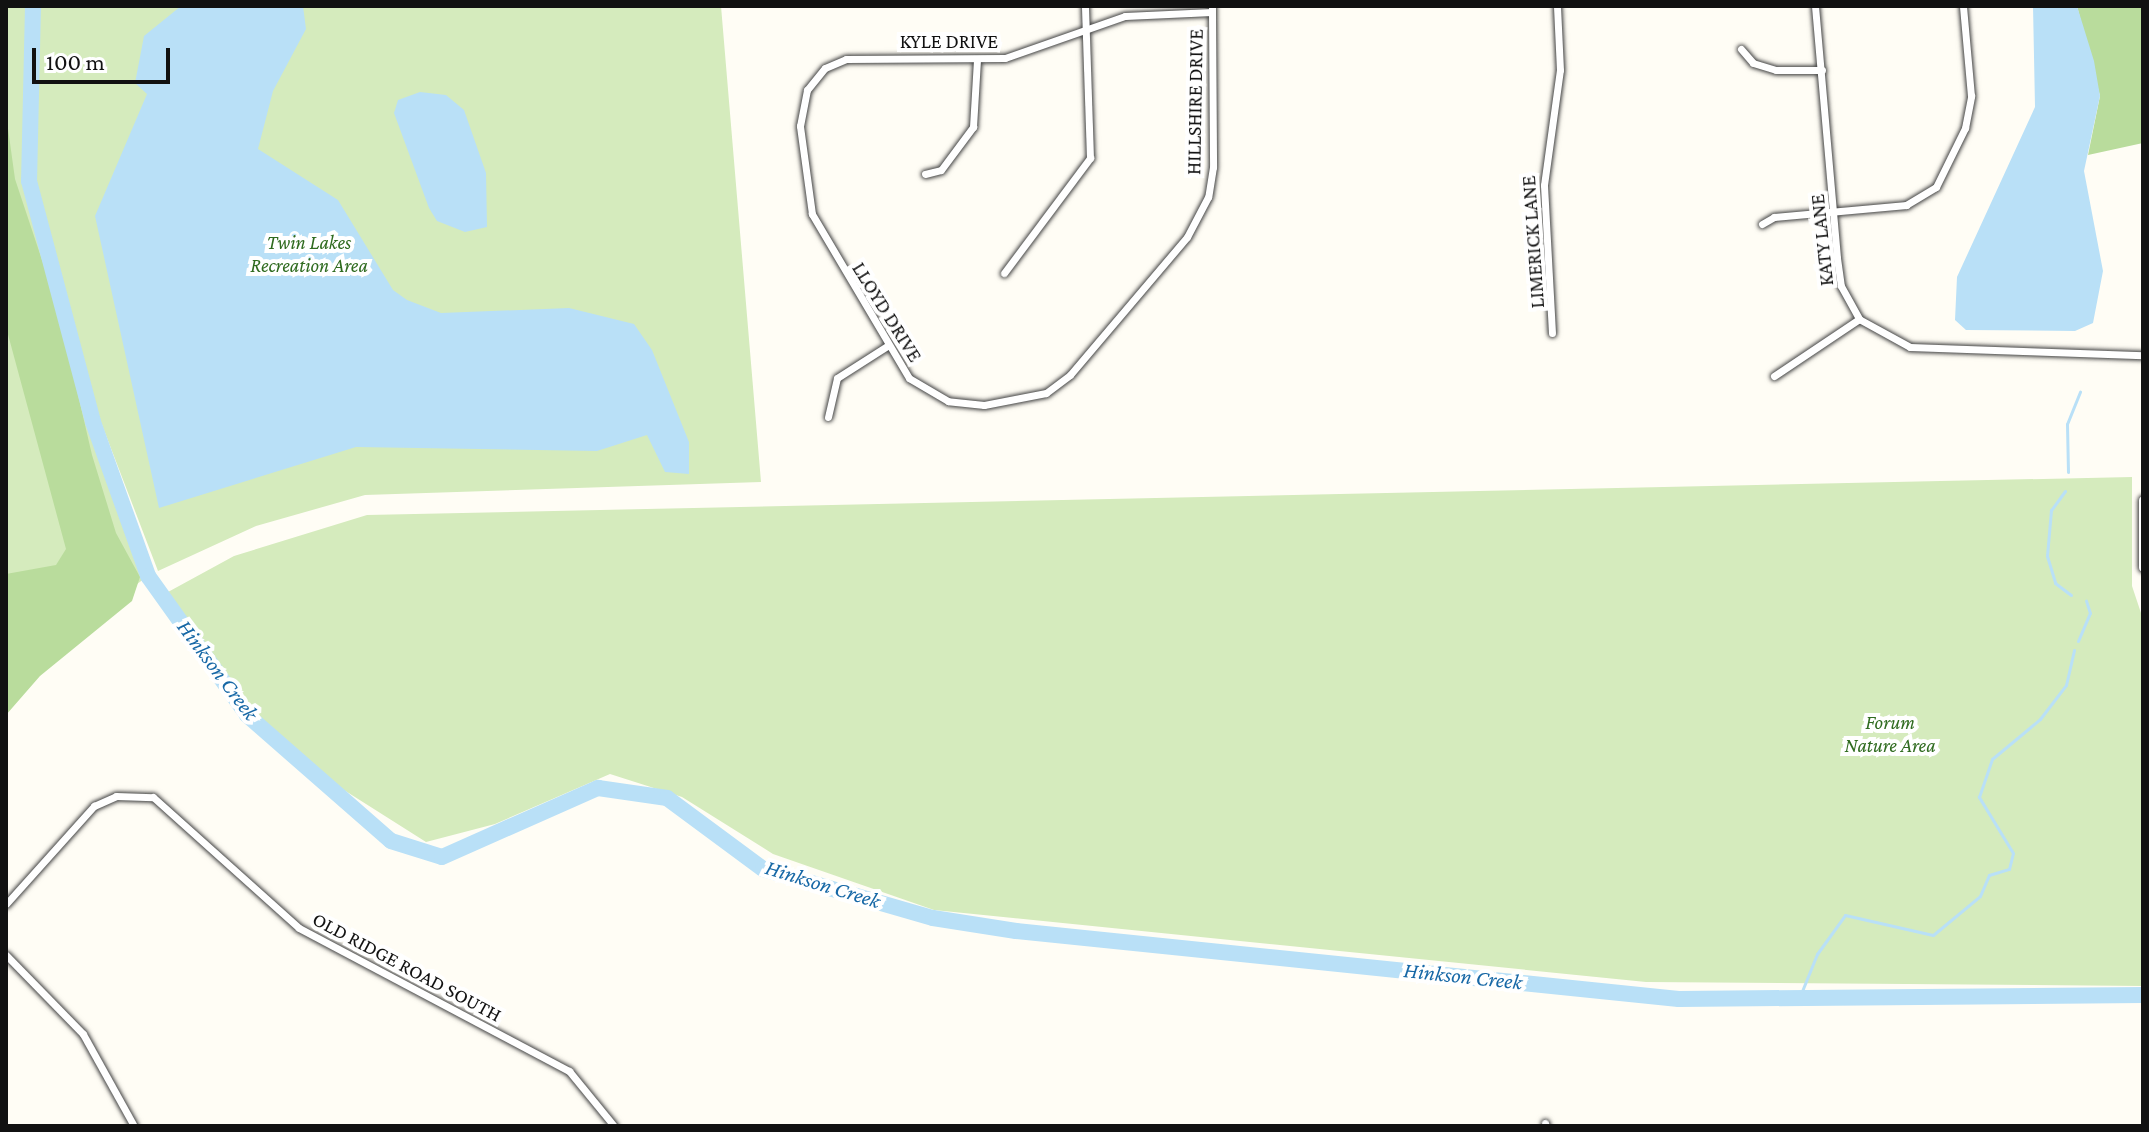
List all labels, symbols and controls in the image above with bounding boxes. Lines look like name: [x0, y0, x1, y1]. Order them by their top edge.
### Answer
street label: KYLE DRIVE: [900, 29, 998, 53]
street label: HILLSHIRE DRIVE: [1182, 29, 1208, 175]
scale bar: [36, 32, 174, 82]
text: 100 m: [46, 48, 105, 75]
street label: LIMERICK LANE: [1516, 175, 1550, 309]
street label: KATY LANE: [1805, 193, 1839, 287]
park label: Twin Lakes Recreation Area: [250, 230, 368, 277]
street label: LLOYD DRIVE: [847, 258, 927, 366]
water label: Hinkson Creek: [172, 615, 264, 725]
park label: Forum Nature Area: [1844, 710, 1936, 757]
water label: Hinkson Creek: [762, 854, 884, 914]
street label: OLD RIDGE ROAD SOUTH: [308, 907, 506, 1027]
water label: Hinkson Creek: [1402, 957, 1524, 995]

